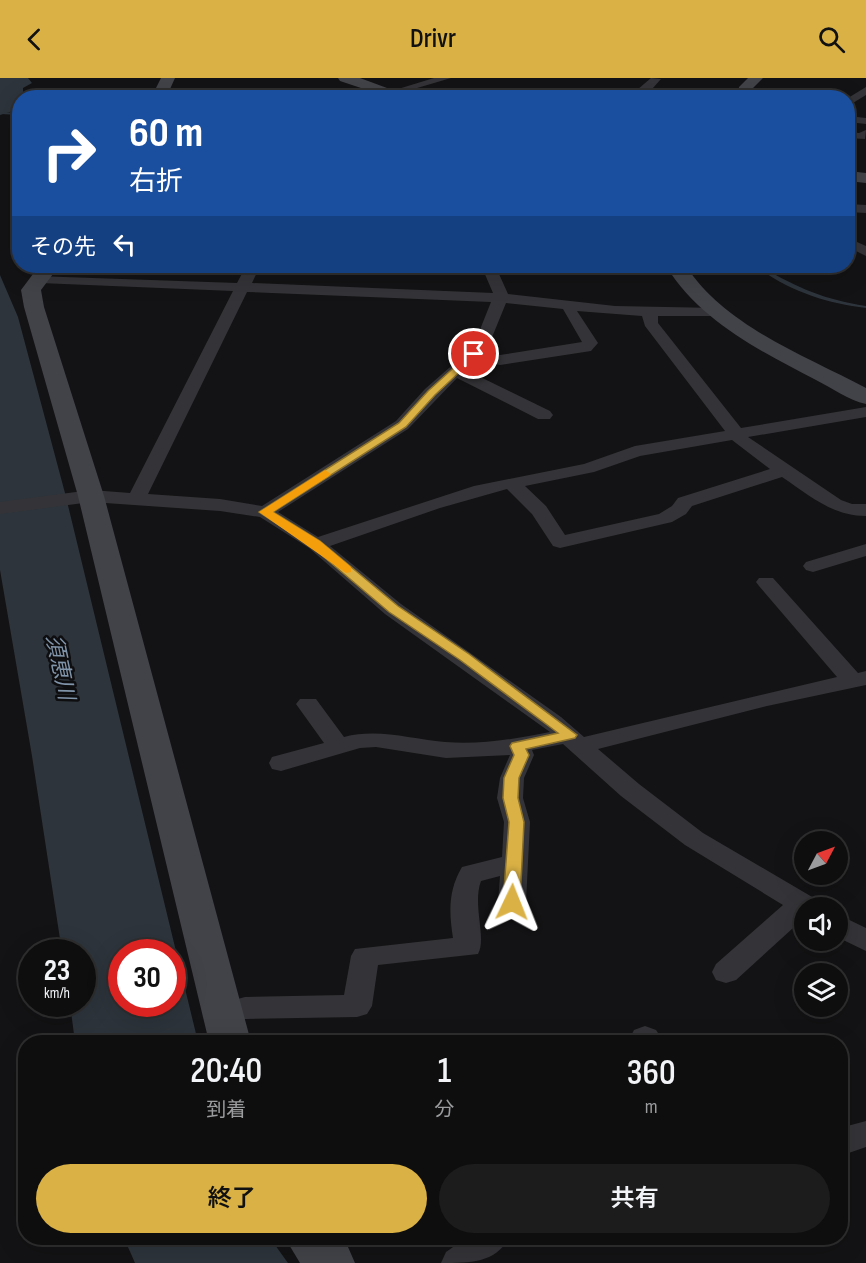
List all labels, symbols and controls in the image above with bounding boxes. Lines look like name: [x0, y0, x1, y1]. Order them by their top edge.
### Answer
icon: back: [18, 23, 51, 56]
text: Drivr: [410, 23, 456, 55]
icon: search: [815, 23, 848, 56]
text: 60 m: [129, 108, 203, 159]
icon: right: [30, 114, 108, 192]
text: 右折: [129, 166, 183, 198]
icon: left: [108, 228, 141, 261]
text: その先: [30, 234, 96, 261]
pin: [448, 328, 499, 379]
icon: arrive: [457, 337, 490, 370]
water label: 須恵川: [39, 632, 80, 704]
north arrow: [794, 831, 848, 885]
map controls: [794, 831, 848, 1017]
position arrow: [480, 870, 544, 934]
button: sound: [794, 897, 848, 951]
speed limit sign: 30: [108, 939, 186, 1017]
text: 23: [44, 953, 70, 989]
button: layers: [794, 963, 848, 1017]
text: km/h: [44, 984, 70, 1003]
text: 20:40: [190, 1050, 262, 1093]
text: 1: [438, 1050, 451, 1093]
text: 360: [627, 1052, 676, 1095]
text: m: [645, 1095, 658, 1119]
text: 到着: [206, 1098, 246, 1122]
text: 分: [435, 1098, 455, 1122]
button: 終了: [36, 1164, 427, 1233]
button: 共有: [439, 1164, 830, 1233]

